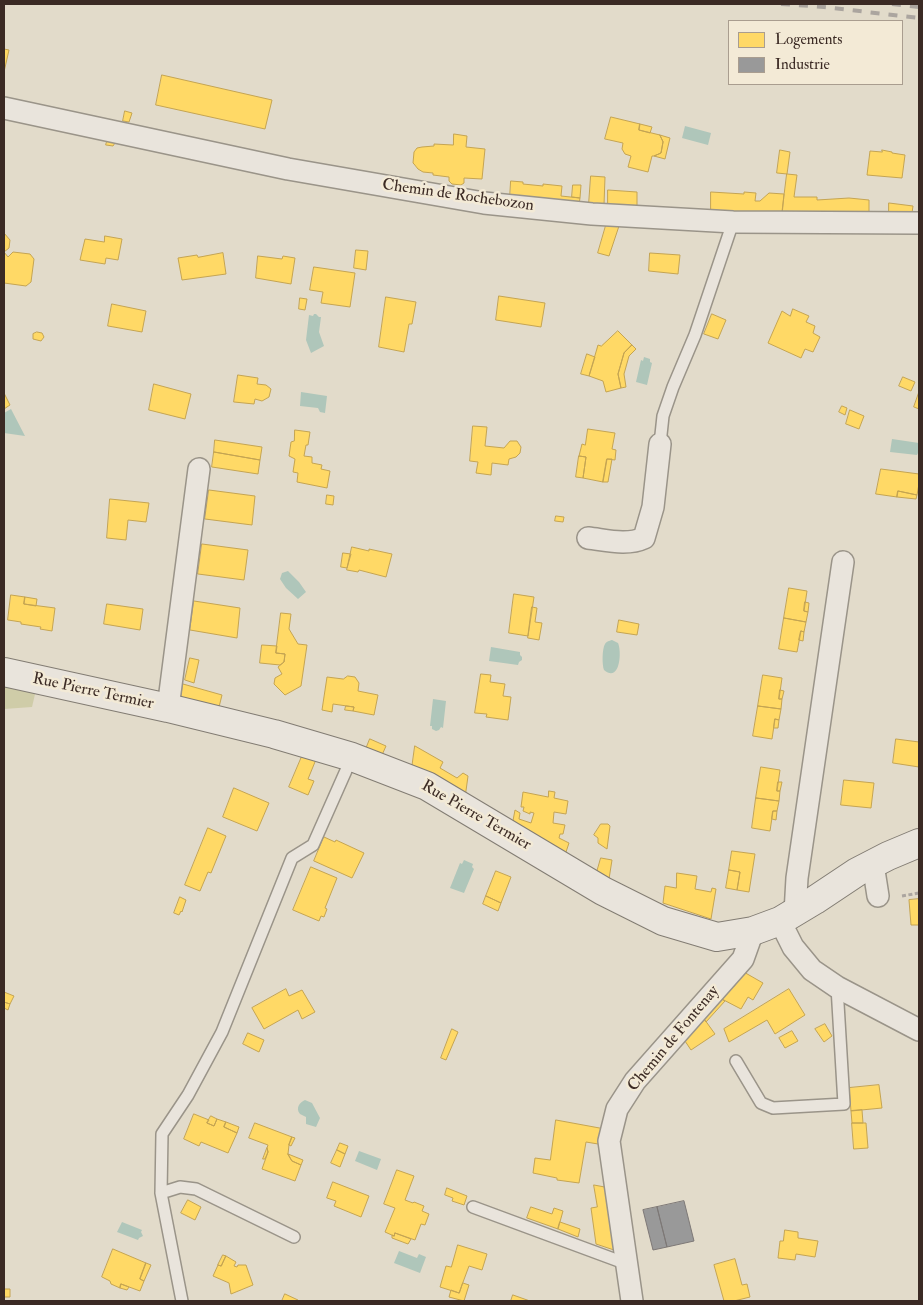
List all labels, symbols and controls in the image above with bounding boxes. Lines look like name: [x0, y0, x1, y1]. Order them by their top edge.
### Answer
legend: [728, 20, 903, 85]
text: Logements: [775, 30, 842, 49]
text: Industrie: [775, 55, 830, 74]
street label: Chemin de Rochebozon: [381, 176, 535, 216]
street label: Rue Pierre Termier: [31, 670, 155, 714]
street label: Rue Pierre Termier: [418, 777, 534, 855]
street label: Chemin de Fontenay: [624, 982, 724, 1096]

